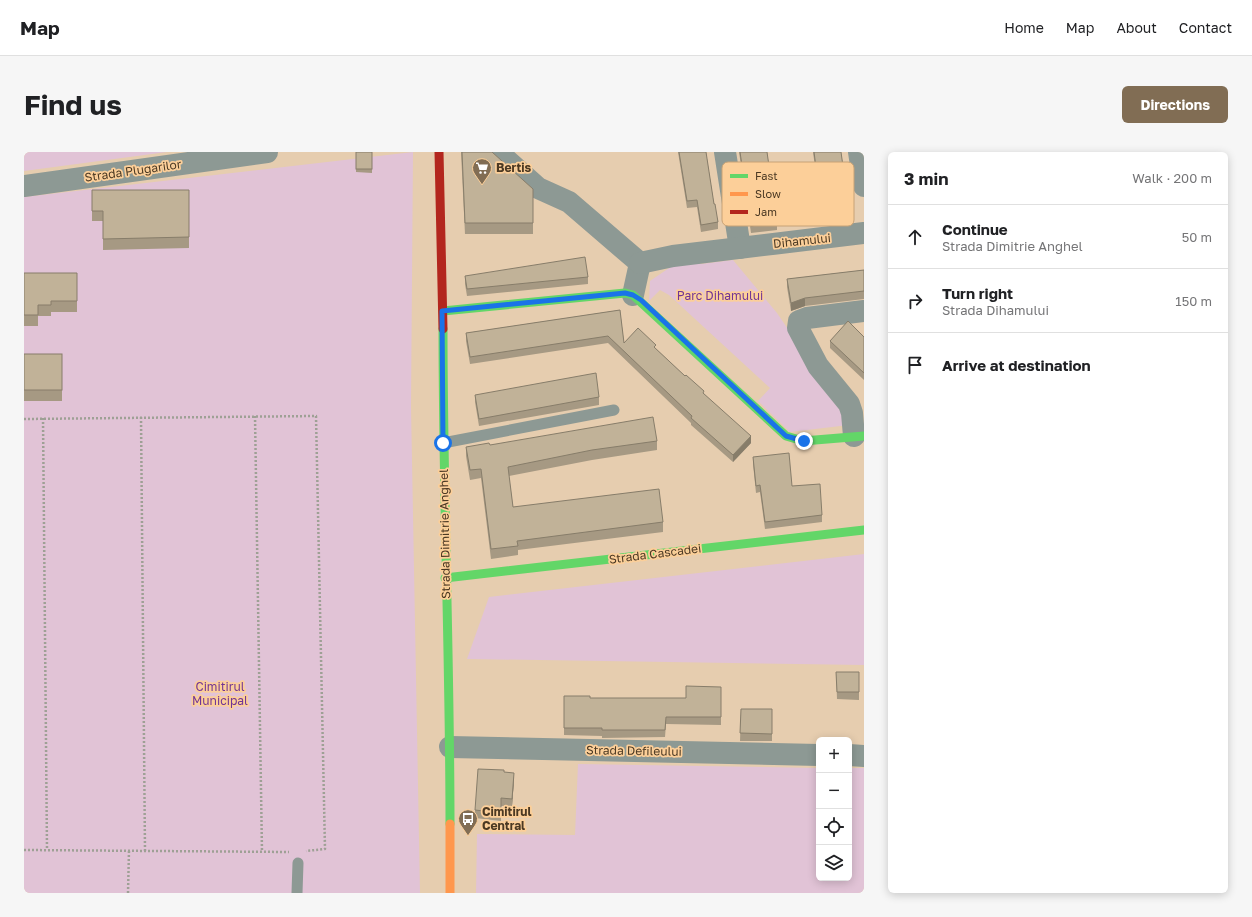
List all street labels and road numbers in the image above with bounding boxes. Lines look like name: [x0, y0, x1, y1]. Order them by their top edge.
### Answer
street label: Strada Plugarilor: [84, 156, 182, 185]
street label: Dihamului: [772, 230, 832, 251]
street label: Strada Dimitrie Anghel: [436, 469, 453, 599]
street label: Strada Cascadei: [608, 540, 702, 567]
street label: Strada Defileului: [586, 742, 682, 759]

